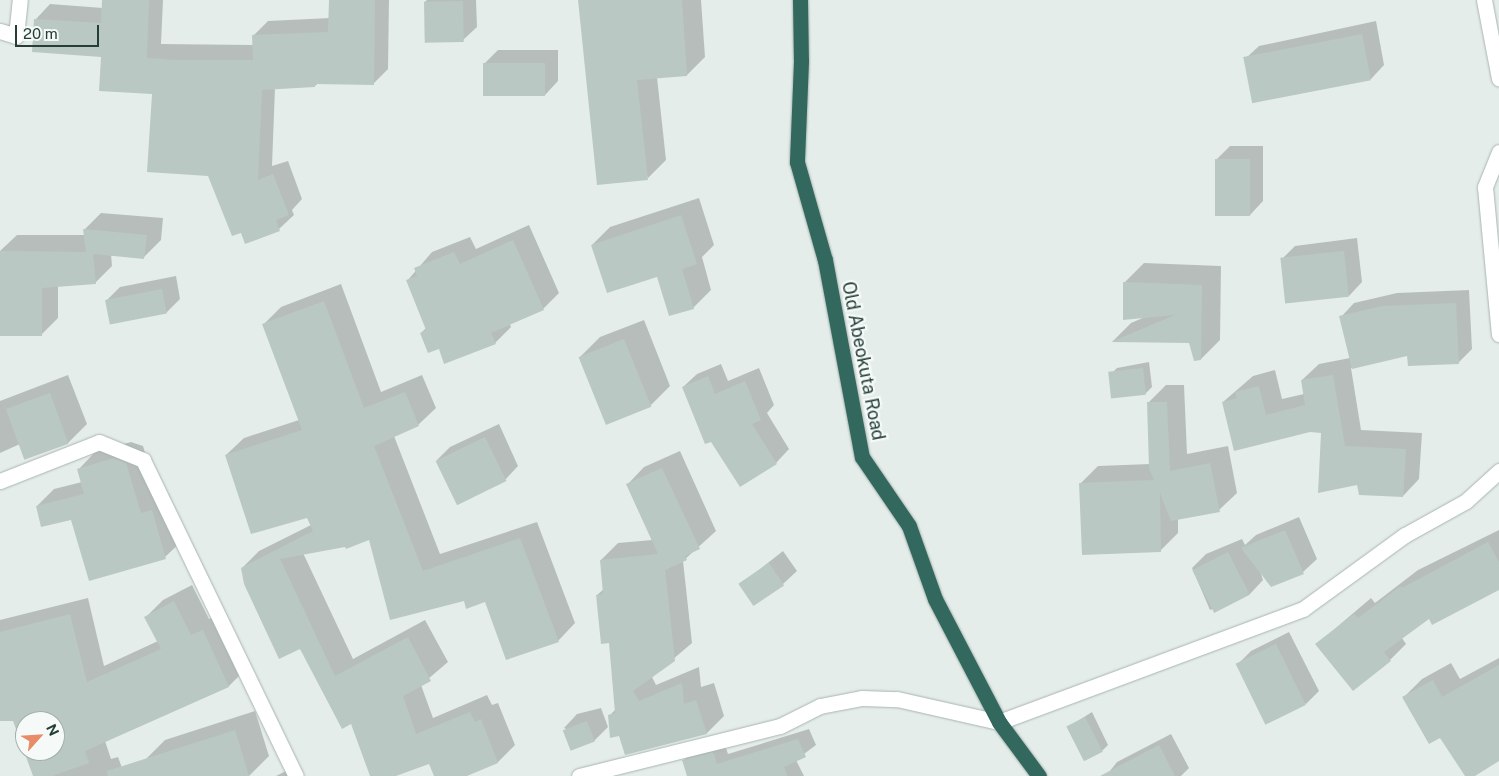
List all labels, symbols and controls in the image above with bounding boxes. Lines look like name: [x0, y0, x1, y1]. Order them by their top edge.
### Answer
scale bar: [18, 15, 101, 47]
text: 20 m: [23, 25, 58, 42]
street label: Old Abeokuta Road: [837, 280, 889, 442]
north arrow: [15, 711, 65, 761]
text: N: [43, 721, 62, 738]

